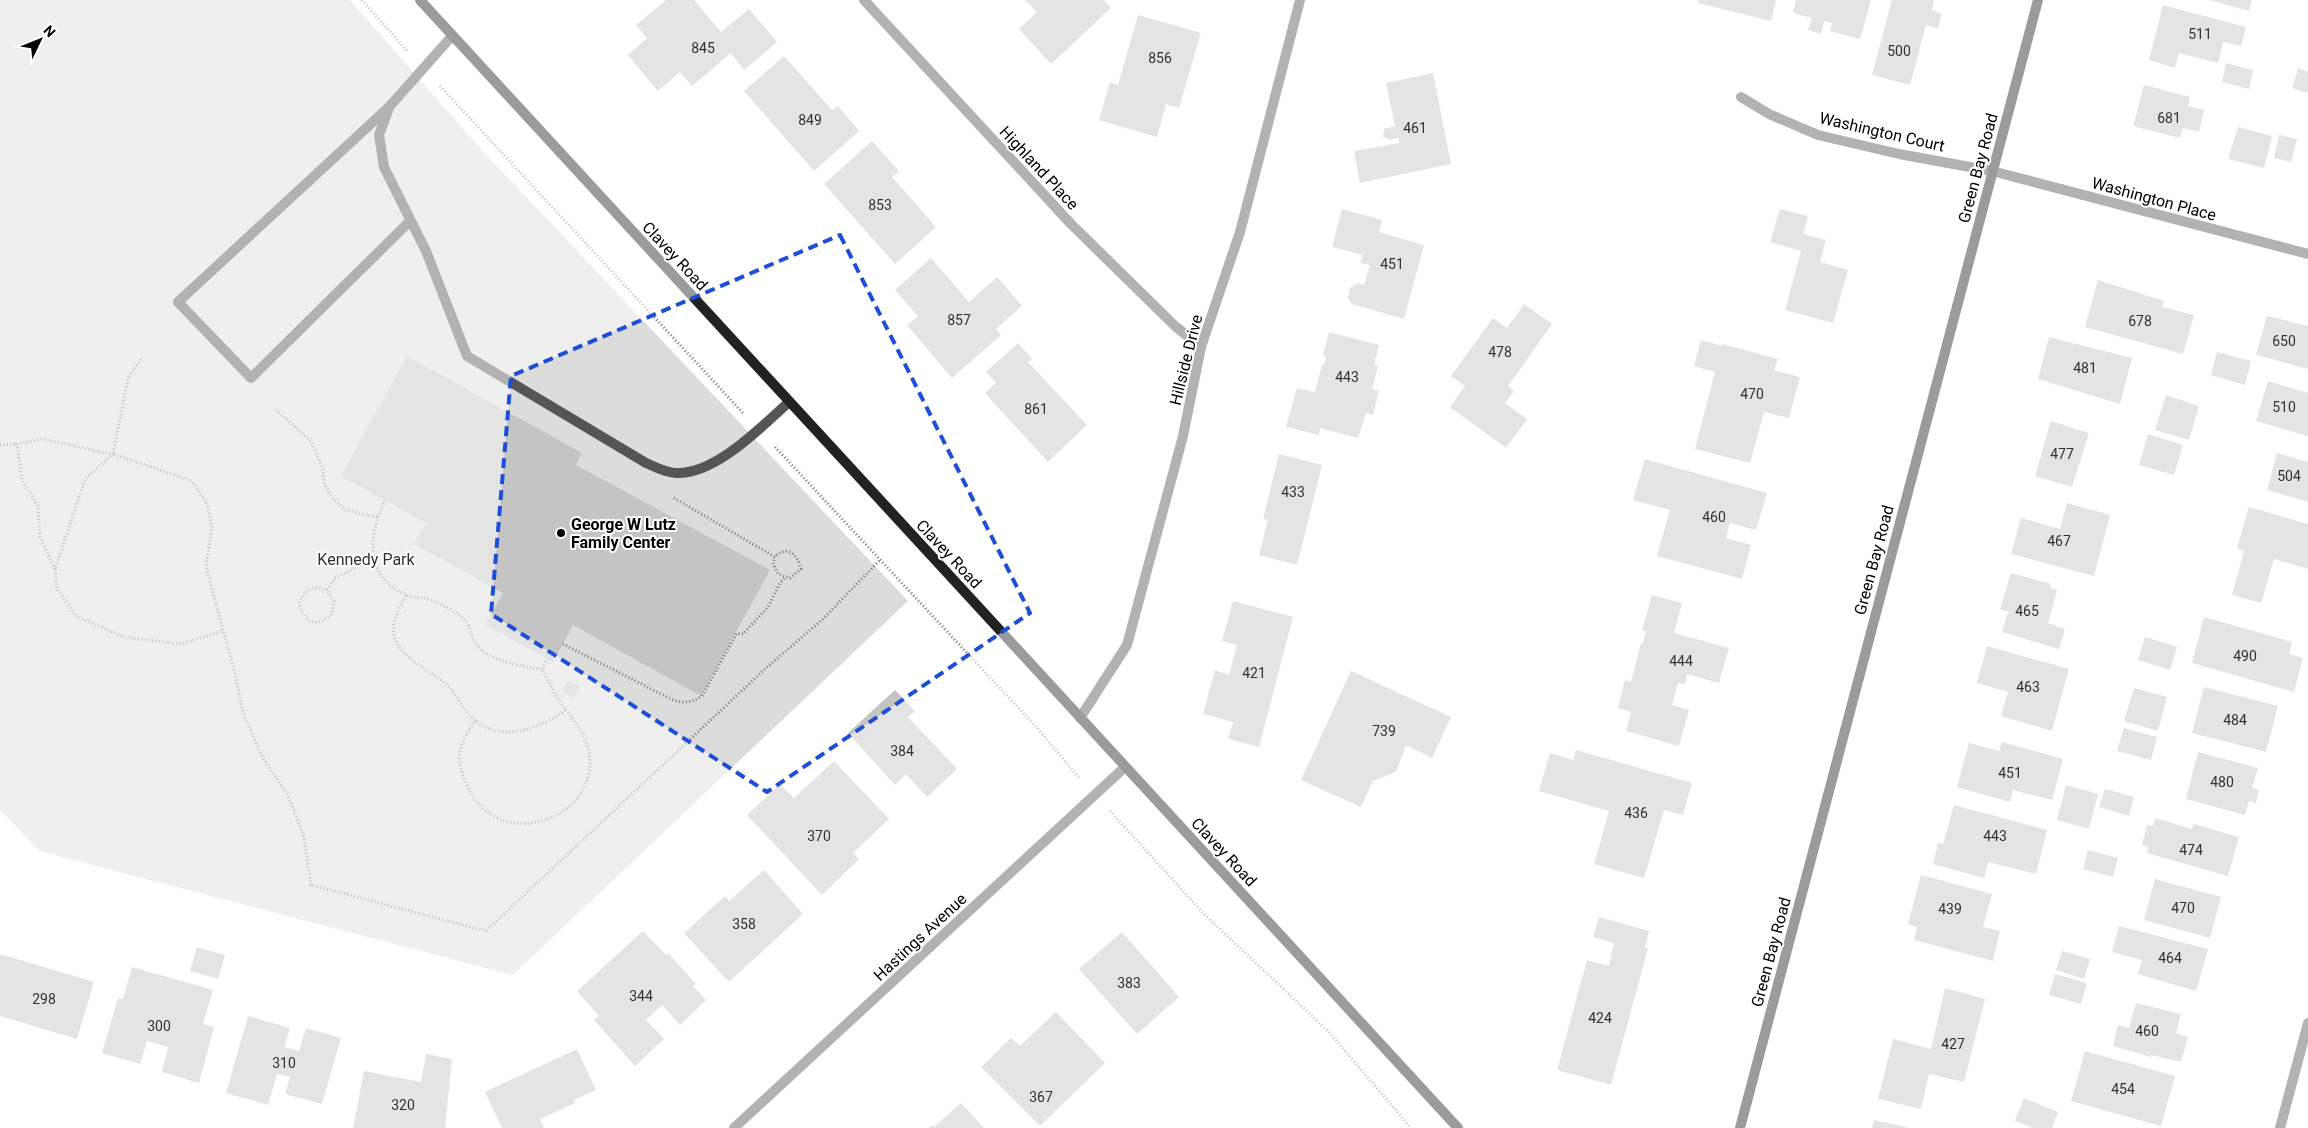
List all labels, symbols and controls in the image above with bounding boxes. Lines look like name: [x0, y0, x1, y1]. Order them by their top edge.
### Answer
north arrow: [15, 15, 65, 65]
text: N: [40, 22, 59, 40]
house number: 511: [2188, 26, 2212, 42]
house number: 845: [691, 40, 715, 56]
house number: 500: [1887, 43, 1911, 59]
house number: 856: [1148, 50, 1172, 66]
street label: Washington Court: [1818, 108, 1946, 156]
house number: 681: [2157, 110, 2181, 126]
street label: Green Bay Road: [1954, 111, 2002, 225]
house number: 849: [798, 112, 822, 128]
house number: 461: [1403, 120, 1427, 136]
street label: Highland Place: [996, 122, 1082, 214]
street label: Washington Place: [2090, 173, 2218, 225]
house number: 853: [868, 197, 892, 213]
street label: Clavey Road: [638, 218, 712, 294]
house number: 451: [1380, 256, 1404, 272]
house number: 857: [947, 312, 971, 328]
street label: Hillside Drive: [1166, 313, 1206, 407]
house number: 678: [2128, 313, 2152, 329]
house number: 650: [2272, 333, 2296, 349]
house number: 478: [1488, 344, 1512, 360]
house number: 481: [2073, 360, 2097, 376]
house number: 443: [1335, 369, 1359, 385]
house number: 470: [1740, 386, 1764, 402]
house number: 510: [2272, 399, 2296, 415]
house number: 861: [1024, 401, 1048, 417]
house number: 477: [2050, 446, 2074, 462]
house number: 504: [2277, 468, 2301, 484]
house number: 433: [1281, 484, 1305, 500]
street label: Green Bay Road: [1850, 503, 1898, 617]
house number: 460: [1702, 509, 1726, 525]
place label: George W Lutz Family Center: [571, 515, 676, 552]
street label: Clavey Road: [912, 516, 986, 592]
marker: George W Lutz Family Center: [555, 527, 567, 539]
house number: 467: [2047, 533, 2071, 549]
park label: Kennedy Park: [317, 550, 416, 569]
house number: 465: [2015, 603, 2039, 619]
house number: 490: [2233, 648, 2257, 664]
house number: 444: [1669, 653, 1693, 669]
house number: 421: [1242, 665, 1266, 681]
house number: 463: [2016, 679, 2040, 695]
house number: 484: [2223, 712, 2247, 728]
house number: 739: [1372, 723, 1396, 739]
house number: 384: [890, 743, 914, 759]
house number: 451: [1998, 765, 2022, 781]
house number: 480: [2210, 774, 2234, 790]
house number: 436: [1624, 805, 1648, 821]
street label: Clavey Road: [1187, 814, 1261, 890]
house number: 370: [807, 828, 831, 844]
house number: 443: [1983, 828, 2007, 844]
house number: 474: [2179, 842, 2203, 858]
street label: Hastings Avenue: [870, 889, 970, 985]
street label: Green Bay Road: [1747, 895, 1795, 1009]
house number: 470: [2171, 900, 2195, 916]
house number: 439: [1938, 901, 1962, 917]
house number: 358: [732, 916, 756, 932]
house number: 464: [2158, 950, 2182, 966]
house number: 383: [1117, 975, 1141, 991]
house number: 344: [629, 988, 653, 1004]
house number: 298: [32, 991, 56, 1007]
house number: 424: [1588, 1010, 1612, 1026]
house number: 300: [147, 1018, 171, 1034]
house number: 460: [2135, 1023, 2159, 1039]
house number: 427: [1941, 1036, 1965, 1052]
house number: 310: [272, 1055, 296, 1071]
house number: 454: [2111, 1081, 2135, 1097]
house number: 367: [1029, 1089, 1053, 1105]
house number: 320: [391, 1097, 415, 1113]

